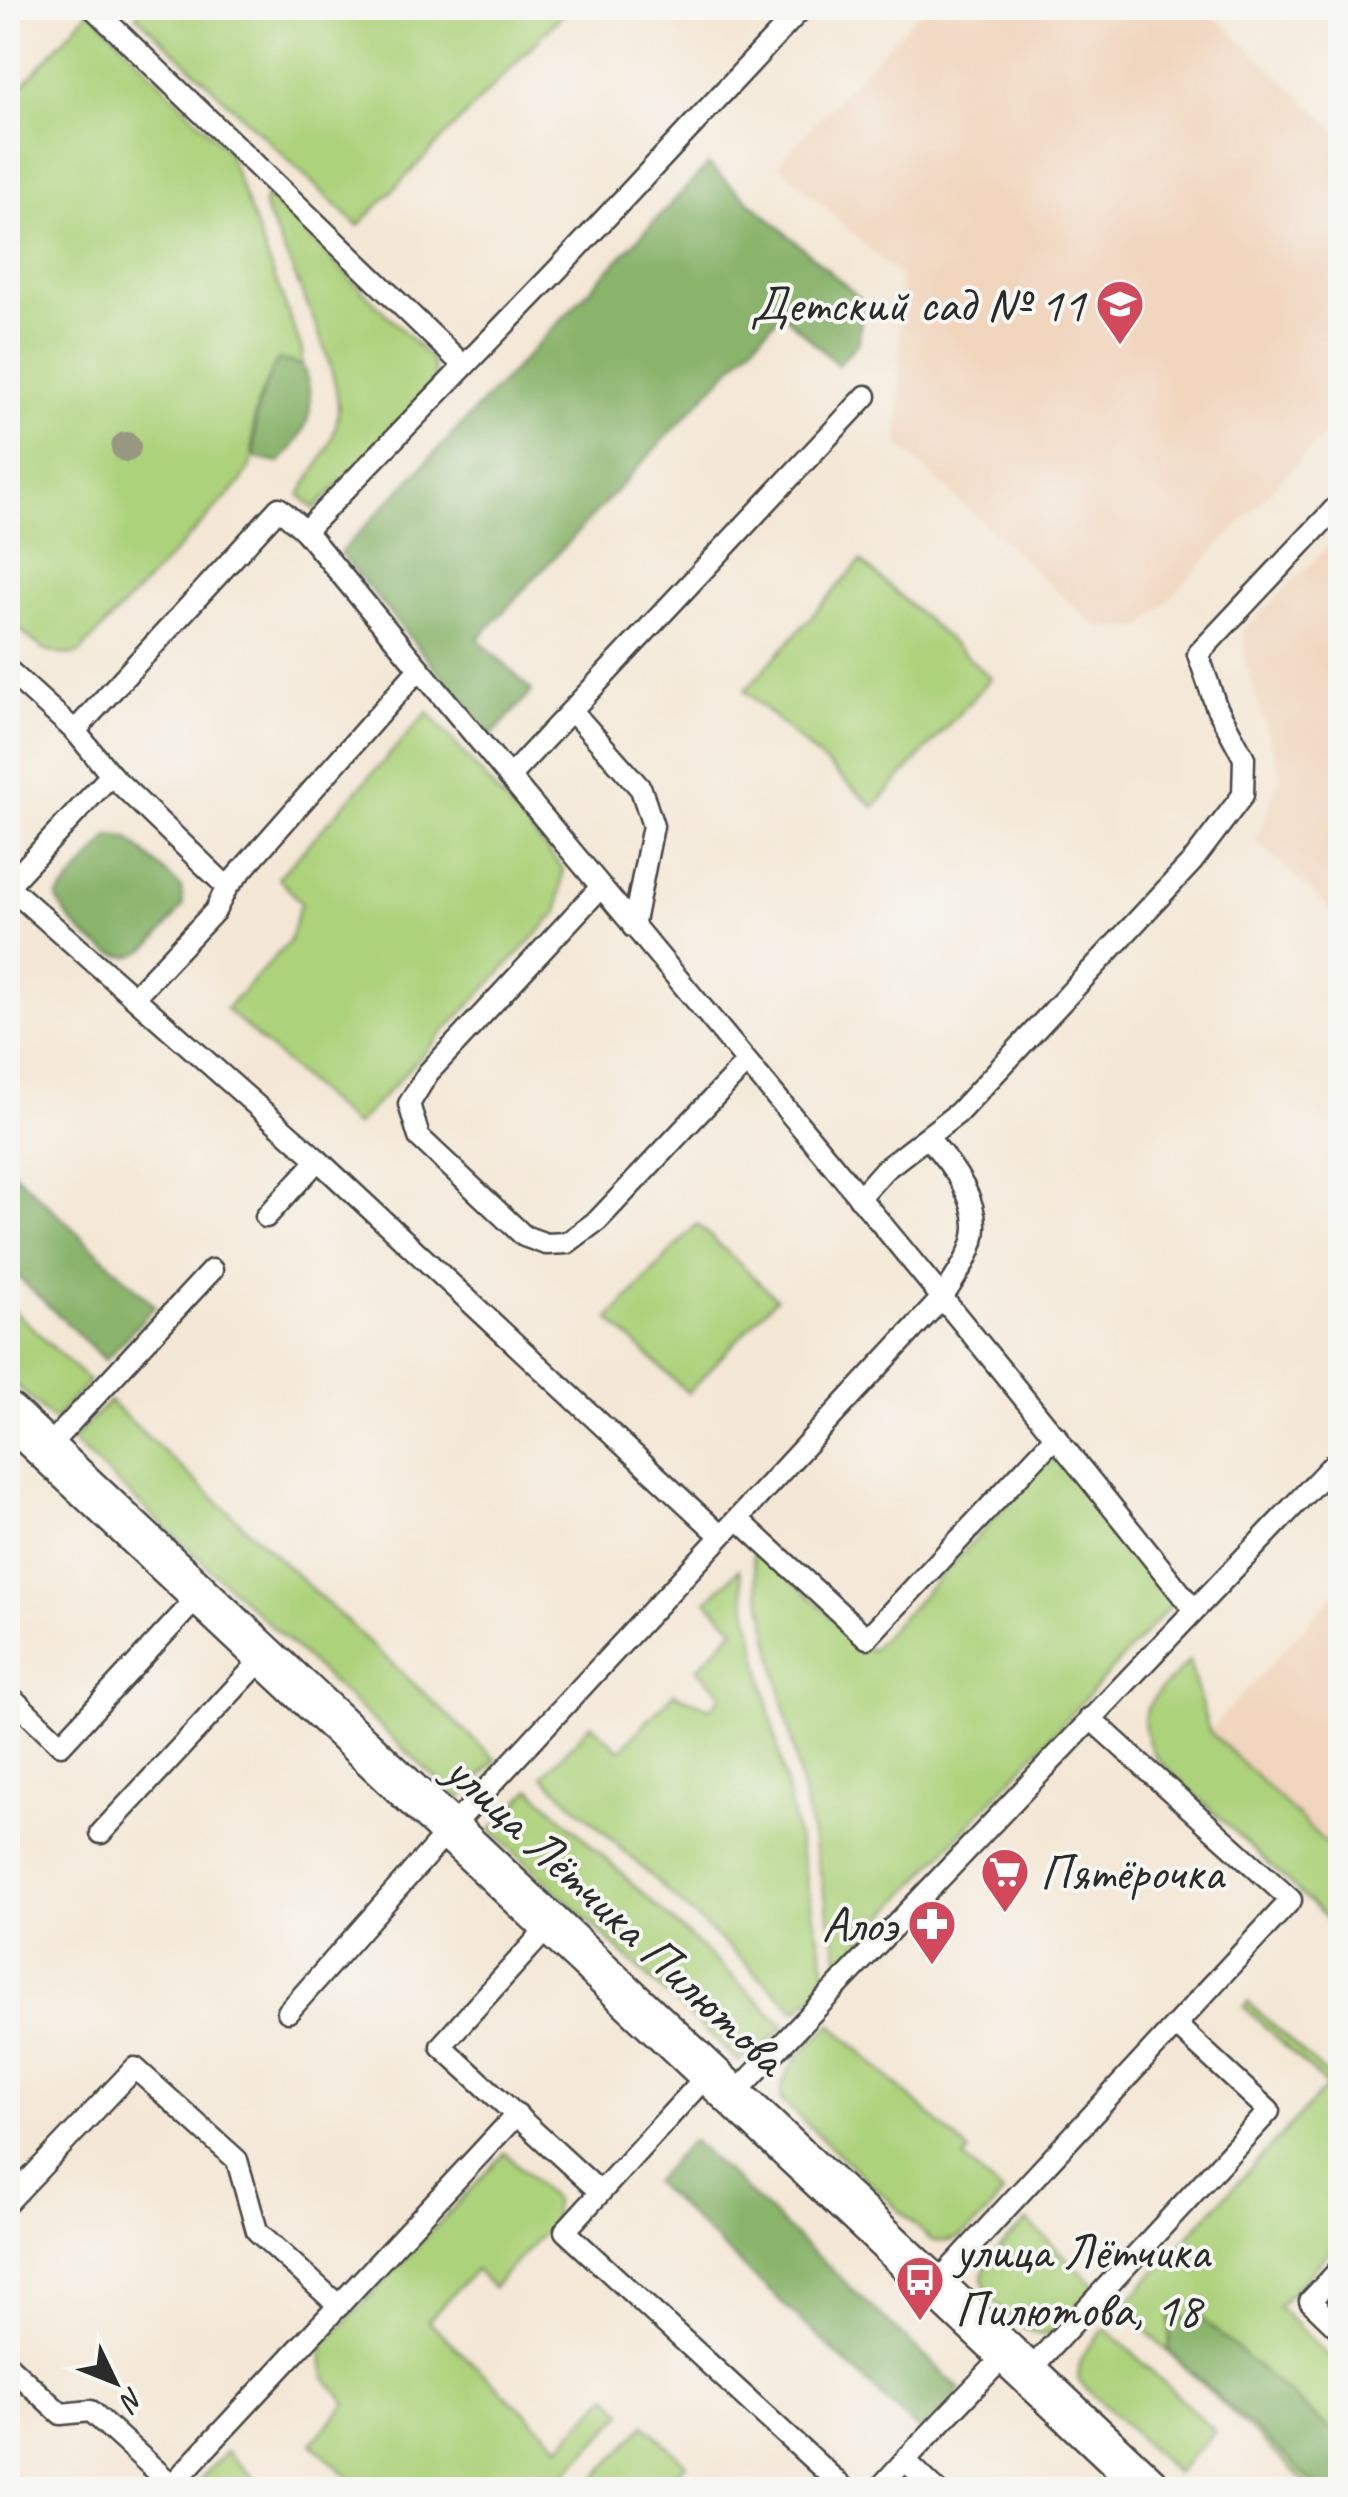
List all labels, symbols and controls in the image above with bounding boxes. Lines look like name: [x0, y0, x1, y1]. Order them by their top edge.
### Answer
place label: Детский сад № 11: [750, 273, 1087, 336]
school or university icon: Детский сад № 11: [1094, 278, 1146, 346]
street label: улица Лётчика Пилютова: [430, 1738, 803, 2091]
place label: Пятёрочка: [1040, 1841, 1226, 1904]
supermarket icon: Пятёрочка: [979, 1846, 1031, 1914]
place label: Алоэ: [822, 1893, 900, 1956]
pharmacy icon: Алоэ: [906, 1898, 958, 1966]
place label: улица Лётчика Пилютова, 18: [952, 2220, 1212, 2341]
bus stop icon: улица Лётчика Пилютова, 18: [894, 2254, 946, 2322]
north arrow: [65, 2332, 165, 2432]
text: N: [111, 2380, 152, 2420]

